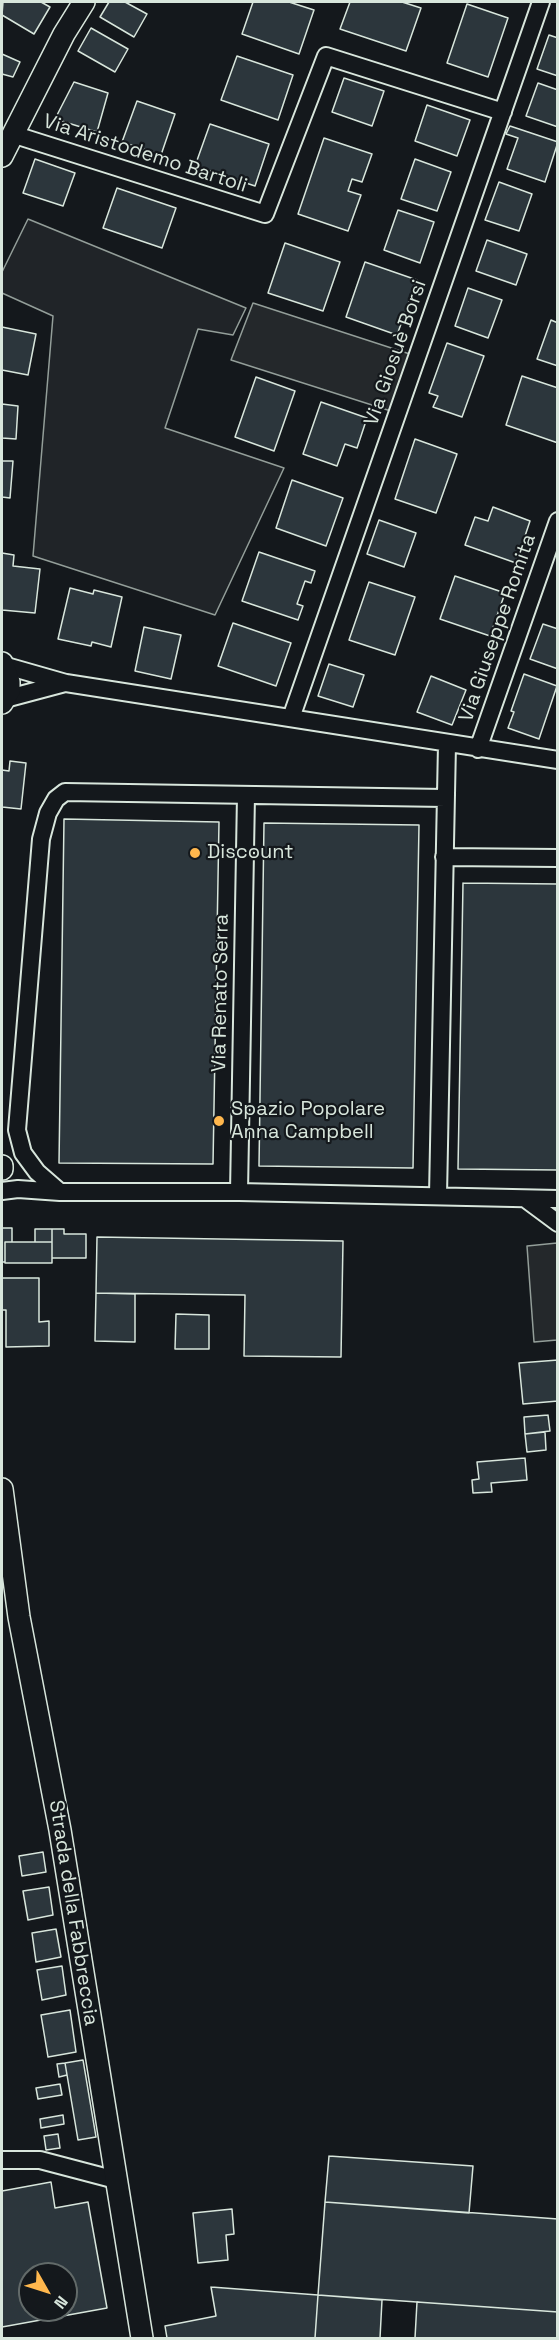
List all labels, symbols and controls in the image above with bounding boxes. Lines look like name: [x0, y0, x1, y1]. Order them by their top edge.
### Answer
street label: Via Aristodemo Bartoli: [40, 110, 250, 198]
street label: Via Giosuè Borsi: [360, 277, 432, 429]
street label: Via Giuseppe Romita: [455, 531, 541, 725]
place label: Discount: [207, 841, 293, 865]
marker: Discount: [188, 846, 202, 860]
street label: Via Renato Serra: [208, 914, 234, 1072]
place label: Spazio Popolare Anna Campbell: [231, 1098, 385, 1145]
marker: Spazio Popolare Anna Campbell: [212, 1114, 226, 1128]
street label: Strada della Fabbreccia: [43, 1799, 103, 2027]
north arrow: [18, 2262, 78, 2322]
text: N: [49, 2292, 72, 2313]

